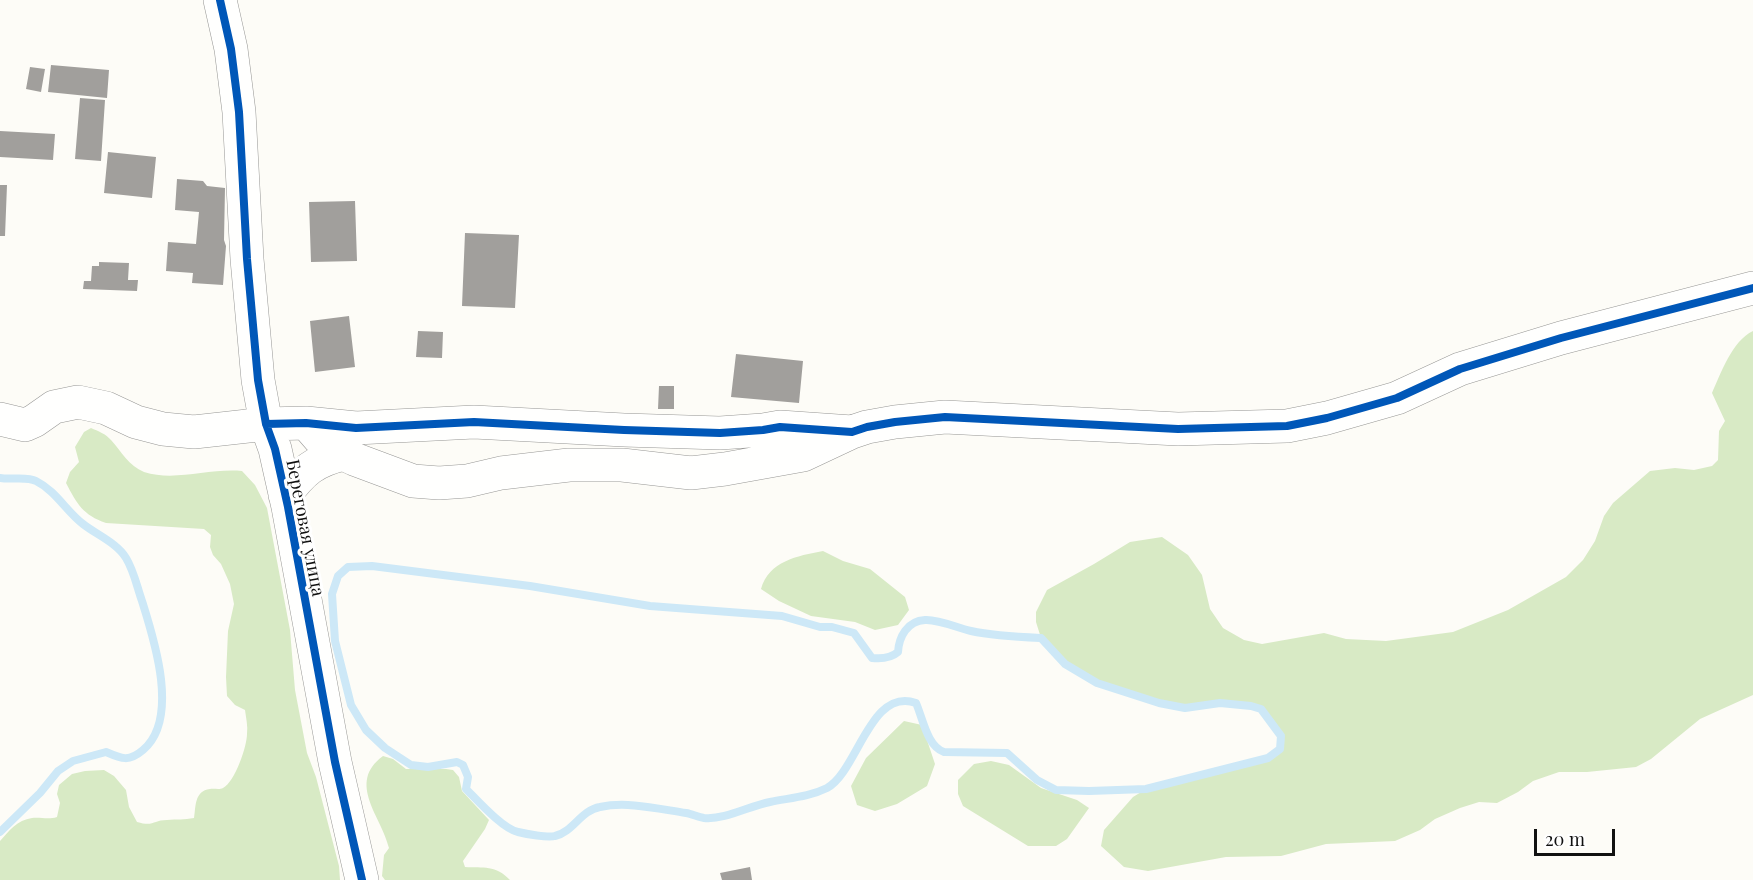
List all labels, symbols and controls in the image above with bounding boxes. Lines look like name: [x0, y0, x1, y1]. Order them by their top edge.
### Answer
street label: Береговая улица: [281, 458, 329, 598]
scale bar: [1537, 817, 1618, 855]
text: 20 m: [1545, 827, 1585, 851]

